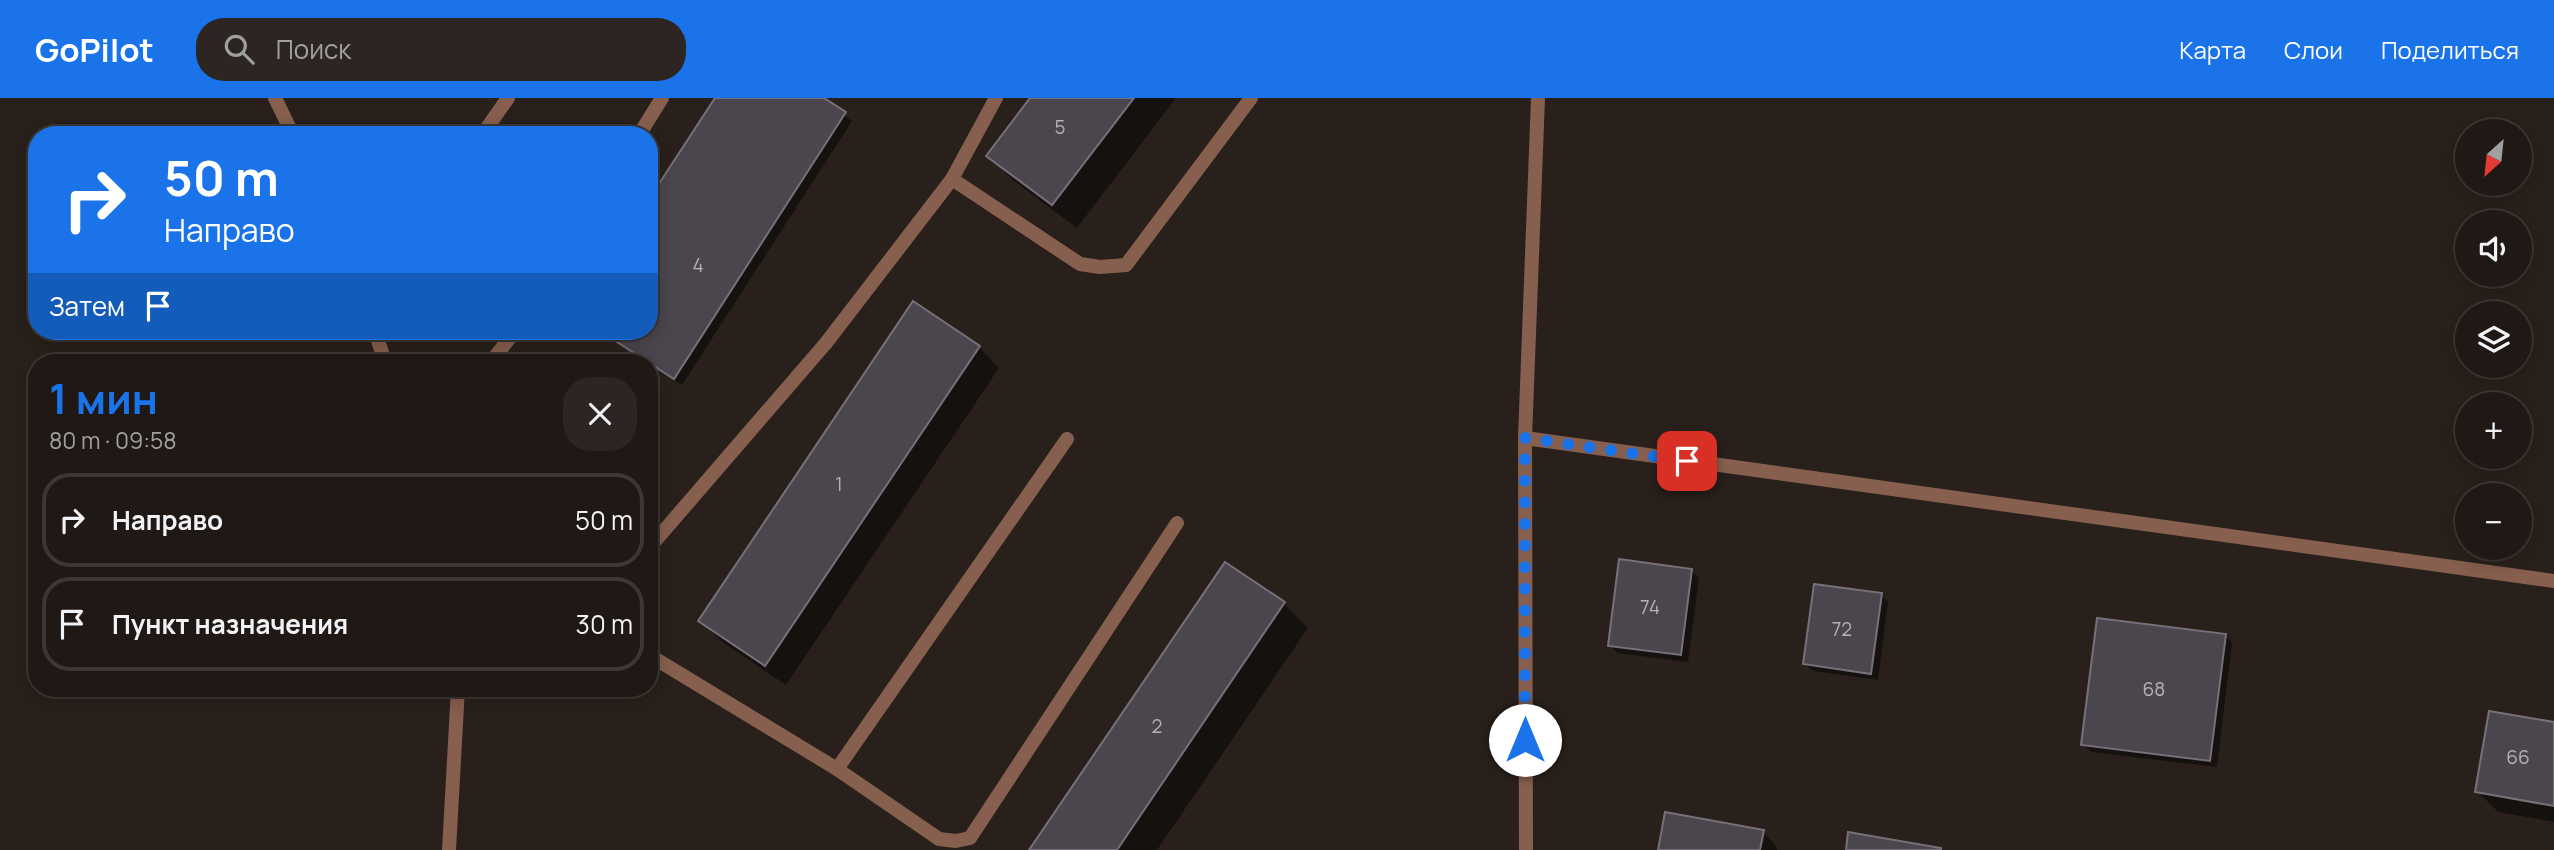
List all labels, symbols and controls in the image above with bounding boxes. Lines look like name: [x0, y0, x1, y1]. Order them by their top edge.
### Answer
search box: [196, 18, 686, 81]
text: GoPilot: [35, 27, 154, 72]
icon: search: [220, 30, 258, 68]
text: Поиск: [276, 31, 351, 67]
text: Карта: [2179, 33, 2246, 66]
text: Слои: [2284, 33, 2343, 66]
text: Поделиться: [2381, 33, 2519, 66]
house number: 5: [1055, 114, 1066, 140]
north arrow: [2455, 119, 2532, 196]
map controls: [2455, 119, 2532, 560]
text: 50 m: [164, 144, 279, 211]
icon: right: [49, 154, 140, 245]
text: Направо: [164, 208, 295, 252]
button: sound: [2455, 210, 2532, 287]
house number: 4: [692, 252, 704, 278]
icon: arrive: [139, 287, 177, 325]
text: Затем: [49, 288, 125, 324]
button: layers: [2455, 301, 2532, 378]
text: 1 мин: [49, 369, 158, 427]
button: close: [563, 377, 637, 451]
button: +: [2455, 392, 2532, 469]
text: 80 m · 09:58: [49, 424, 177, 456]
pin: [1657, 431, 1717, 491]
icon: arrive: [1668, 442, 1706, 480]
house number: 1: [835, 471, 843, 497]
button: −: [2455, 483, 2532, 560]
icon: right: [53, 501, 91, 539]
text: Направо: [112, 502, 223, 538]
text: 50 m: [575, 502, 633, 538]
house number: 74: [1640, 594, 1660, 620]
icon: arrive: [53, 605, 91, 643]
text: Пункт назначения: [112, 606, 348, 642]
text: 30 m: [576, 606, 633, 642]
house number: 72: [1832, 616, 1852, 642]
house number: 68: [2143, 676, 2165, 702]
position arrow: [1488, 703, 1562, 777]
house number: 2: [1152, 713, 1162, 739]
house number: 66: [2506, 744, 2530, 770]

